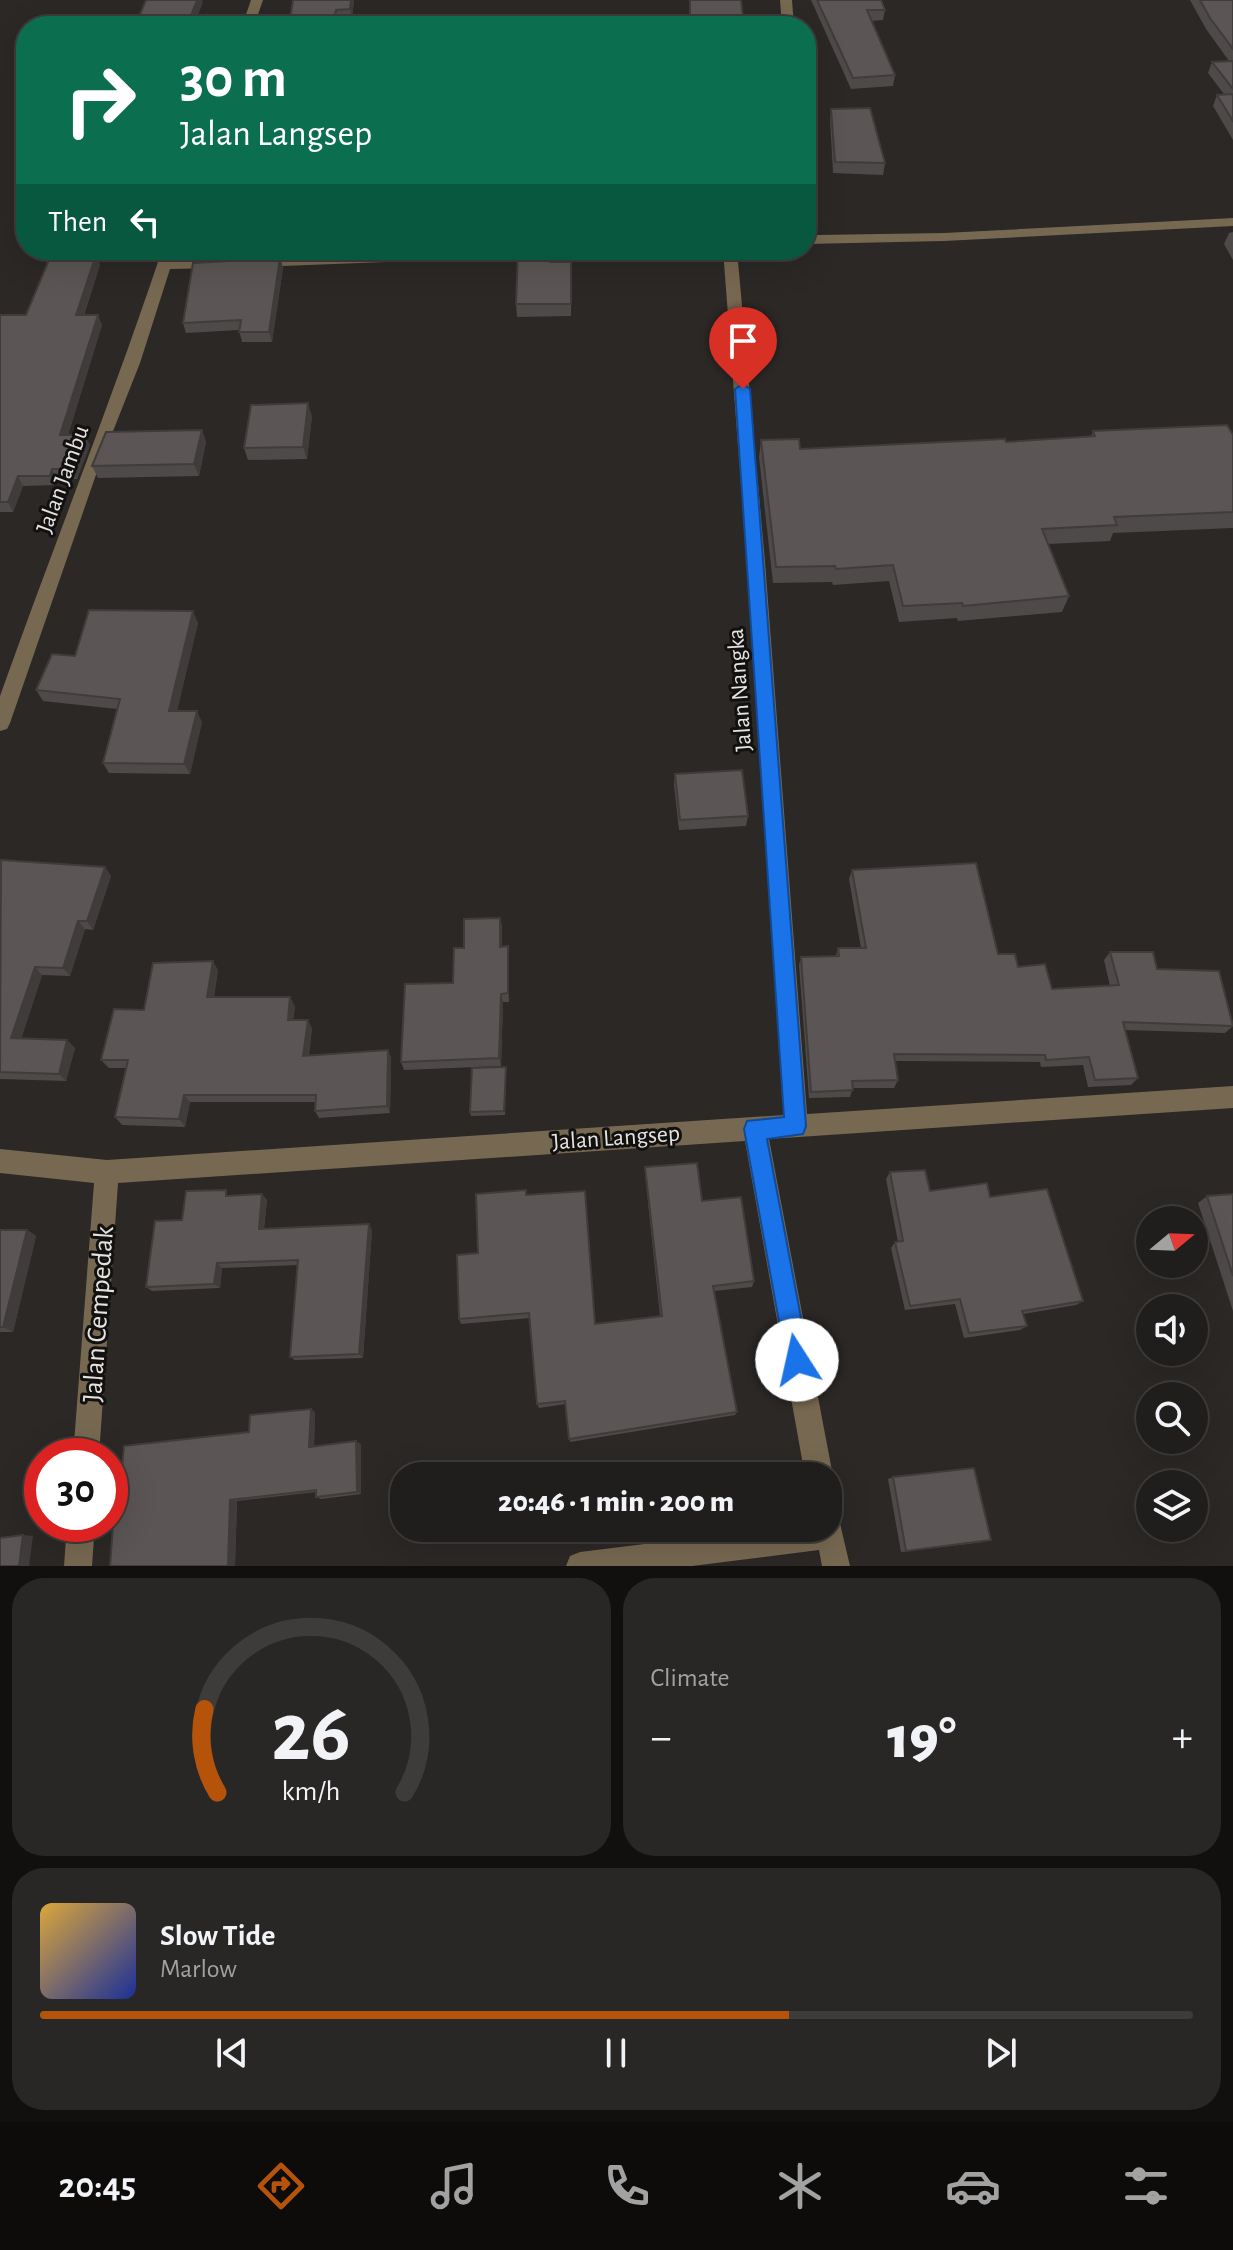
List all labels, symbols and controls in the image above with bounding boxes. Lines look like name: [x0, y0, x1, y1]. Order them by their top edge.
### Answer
icon: right: [48, 48, 152, 152]
text: 30 m: [180, 51, 287, 107]
text: Jalan Langsep: [180, 116, 372, 152]
icon: left: [123, 200, 167, 244]
text: Then: [48, 207, 107, 237]
pin: [709, 307, 777, 389]
icon: arrive: [721, 319, 765, 363]
street label: Jalan Jambu: [32, 422, 94, 536]
street label: Jalan Nangka: [724, 627, 756, 752]
street label: Jalan Langsep: [551, 1122, 681, 1154]
north arrow: [1136, 1206, 1208, 1278]
map controls: [1136, 1206, 1208, 1542]
street label: Jalan Cempedak: [79, 1225, 119, 1403]
button: sound: [1136, 1294, 1208, 1366]
position arrow: [755, 1318, 839, 1402]
button: search: [1136, 1382, 1208, 1454]
speed limit sign: 30: [24, 1438, 128, 1542]
button: layers: [1136, 1470, 1208, 1542]
text: 20:46 · 1 min · 200 m: [498, 1487, 734, 1517]
text: Climate: [651, 1665, 729, 1691]
text: 26: [272, 1692, 351, 1776]
text: 19°: [887, 1709, 956, 1769]
text: −: [651, 1716, 672, 1760]
text: +: [1172, 1716, 1193, 1760]
text: km/h: [282, 1777, 341, 1806]
text: Slow Tide: [160, 1921, 275, 1951]
text: Marlow: [160, 1956, 237, 1982]
icon: previous: [210, 2031, 254, 2075]
icon: pause: [594, 2031, 638, 2075]
icon: next: [979, 2031, 1023, 2075]
icon: directions: [253, 2158, 309, 2214]
icon: music: [426, 2158, 482, 2214]
icon: phone: [599, 2158, 655, 2214]
icon: climate: [772, 2158, 828, 2214]
icon: car: [945, 2158, 1001, 2214]
icon: filters: [1118, 2158, 1174, 2214]
text: 20:45: [59, 2168, 136, 2204]

